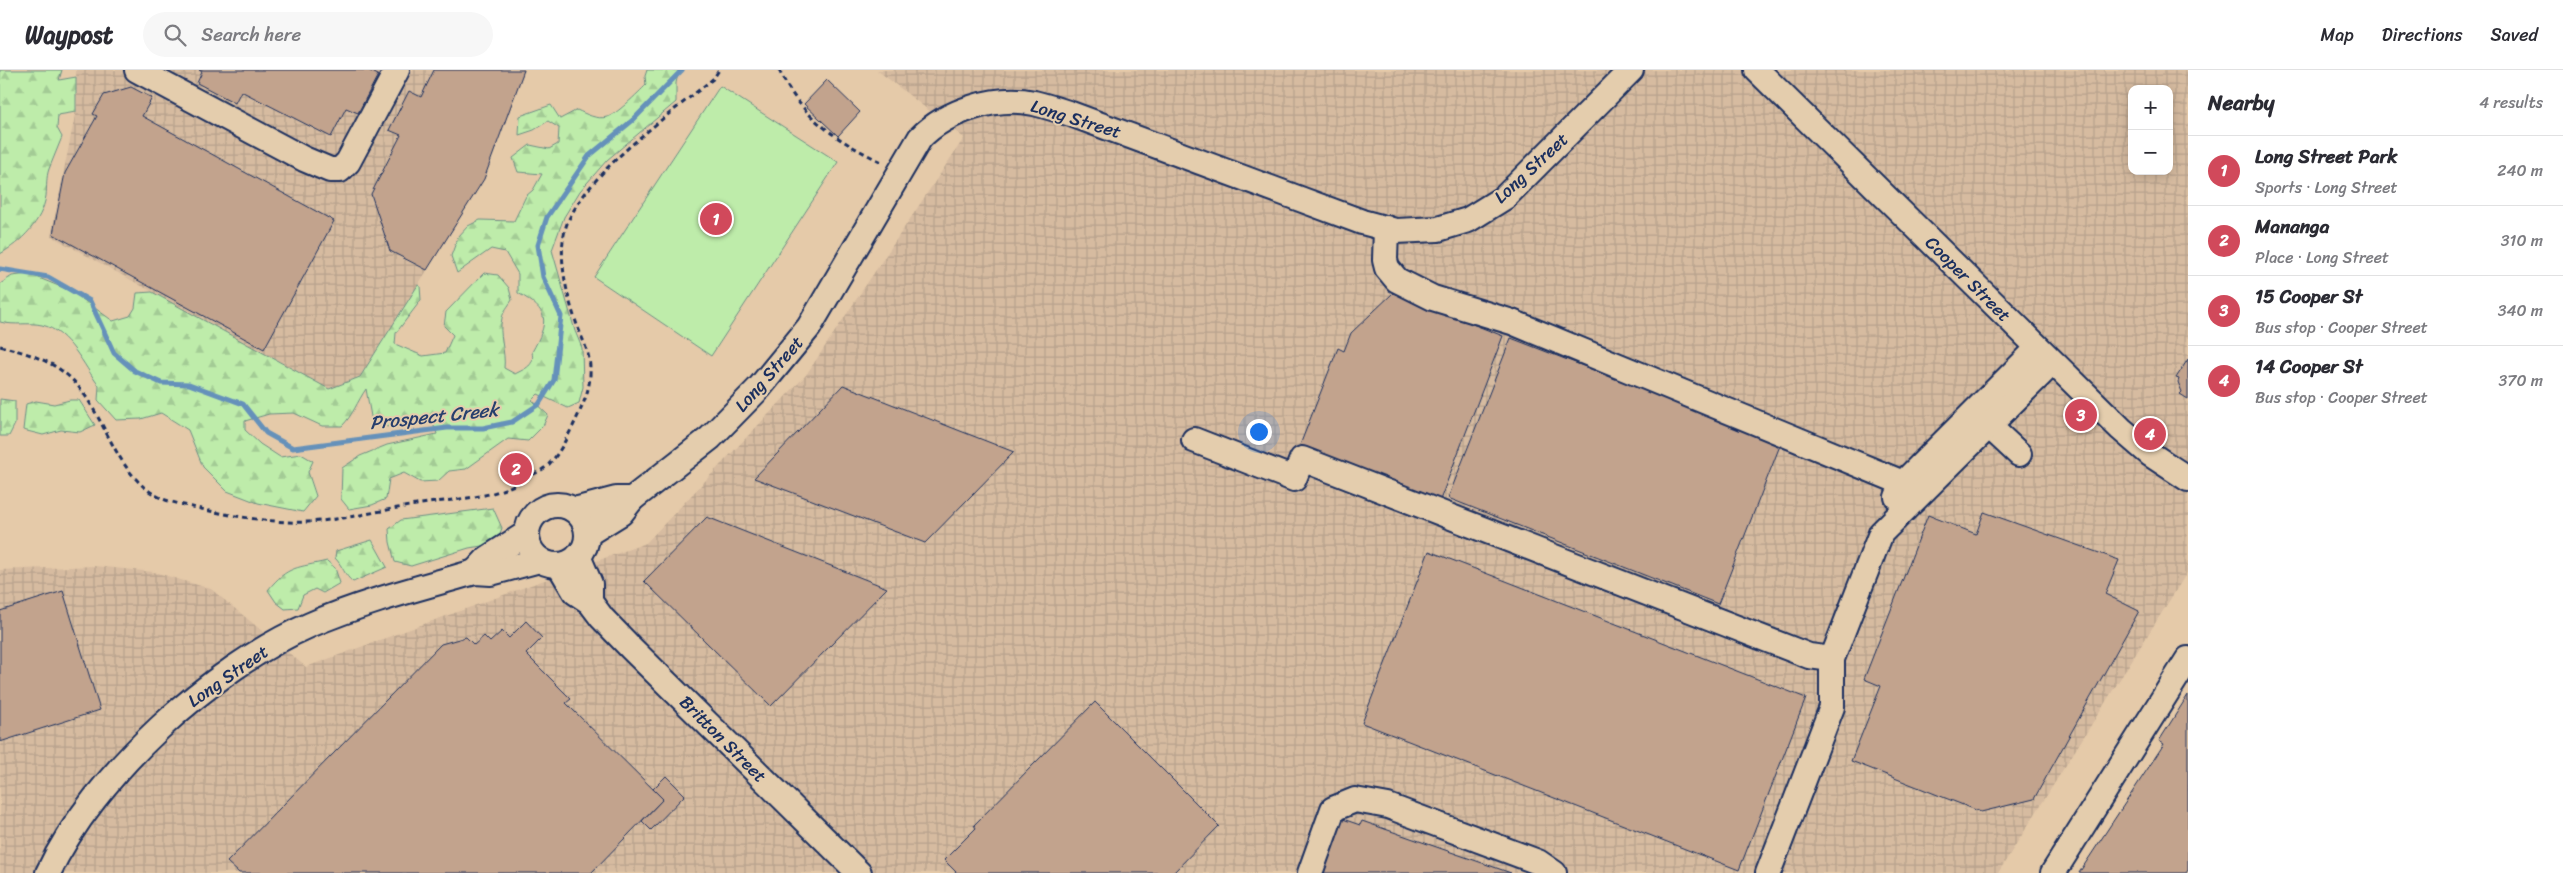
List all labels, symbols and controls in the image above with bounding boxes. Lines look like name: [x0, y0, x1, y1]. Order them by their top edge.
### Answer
search box: [143, 12, 493, 57]
text: Waypost: [25, 14, 113, 56]
text: Search here: [201, 18, 301, 51]
text: Map: [2321, 19, 2354, 51]
text: Directions: [2382, 19, 2463, 51]
text: Saved: [2491, 19, 2538, 51]
icon: search: [161, 21, 189, 49]
text: Nearby: [2208, 84, 2274, 122]
map controls: [2128, 85, 2173, 175]
button: +: [2128, 85, 2173, 130]
text: 4 results: [2479, 88, 2543, 117]
street label: Long Street: [1027, 90, 1125, 148]
street label: Long Street: [1486, 124, 1576, 211]
button: −: [2128, 130, 2173, 175]
text: Long Street Park: [2255, 140, 2397, 173]
text: 1: [2221, 156, 2227, 185]
text: 240 m: [2497, 156, 2543, 185]
text: Sports · Long Street: [2255, 173, 2397, 202]
pin: 1: [700, 200, 732, 238]
text: Mananga: [2255, 210, 2329, 243]
text: 2: [2219, 226, 2229, 255]
text: 310 m: [2501, 226, 2543, 255]
street label: Cooper Street: [1917, 228, 2019, 330]
text: Place · Long Street: [2255, 243, 2389, 272]
text: 15 Cooper St: [2255, 280, 2362, 313]
text: 3: [2220, 296, 2228, 325]
text: 340 m: [2498, 296, 2543, 325]
text: Bus stop · Cooper Street: [2255, 313, 2428, 342]
street label: Long Street: [726, 328, 812, 420]
text: 14 Cooper St: [2255, 350, 2363, 383]
text: 4: [2219, 366, 2229, 395]
text: 370 m: [2499, 366, 2543, 395]
text: Bus stop · Cooper Street: [2255, 383, 2428, 412]
water label: Prospect Creek: [368, 393, 503, 439]
pin: 3: [2065, 396, 2097, 434]
pin: 4: [2134, 415, 2166, 453]
your location: [1246, 419, 1272, 445]
pin: 2: [500, 450, 532, 488]
street label: Long Street: [181, 636, 275, 716]
street label: Britton Street: [671, 687, 775, 791]

